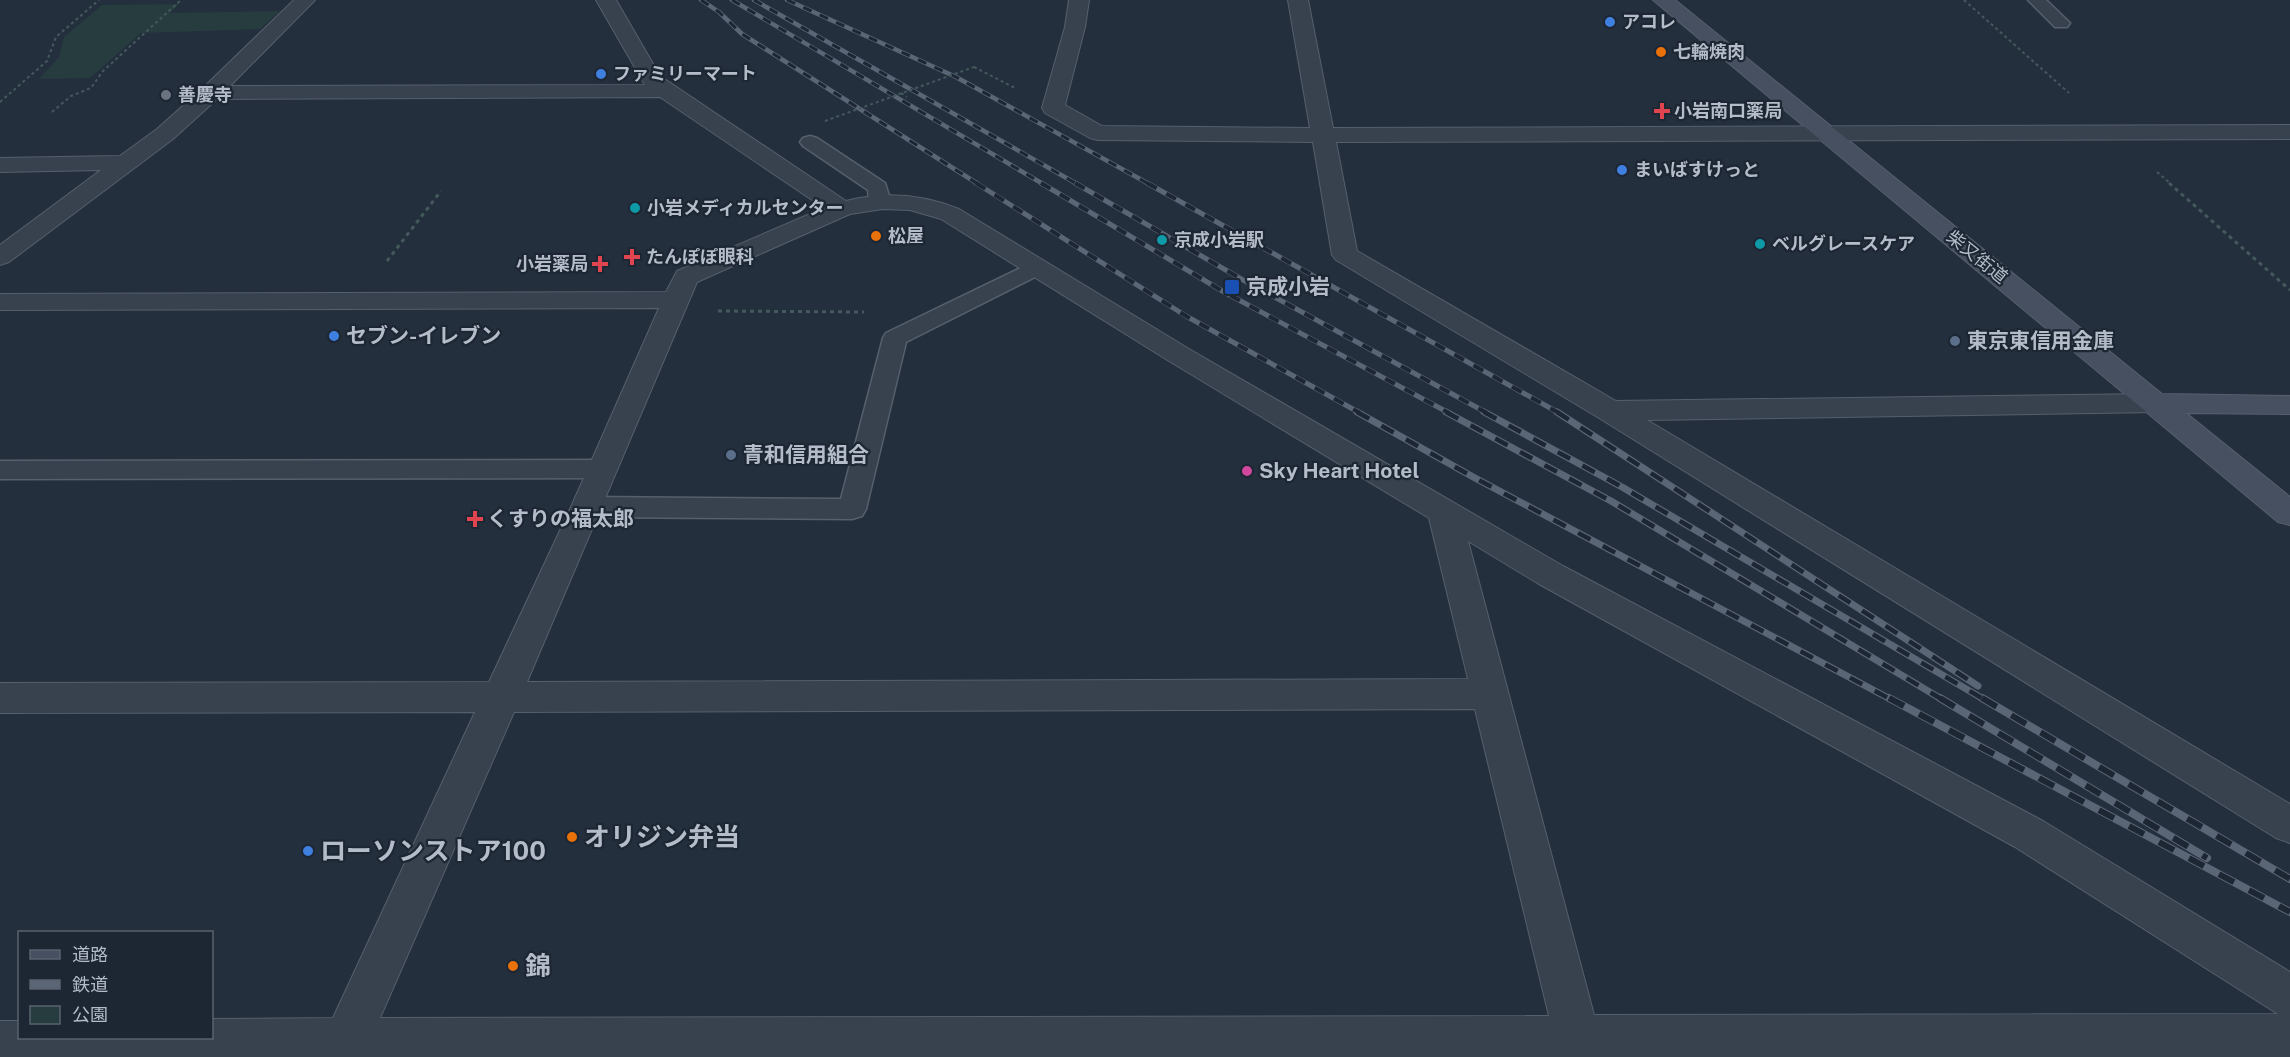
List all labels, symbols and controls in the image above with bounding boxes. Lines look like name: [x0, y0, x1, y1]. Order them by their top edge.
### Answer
place label: アコレ: [1622, 11, 1676, 32]
marker: アコレ: [1603, 15, 1617, 29]
place label: 七輪焼肉: [1673, 41, 1745, 62]
marker: 七輪焼肉: [1654, 45, 1668, 59]
place label: ファミリーマート: [613, 63, 757, 84]
marker: ファミリーマート: [594, 67, 608, 81]
place label: 善慶寺: [178, 84, 232, 105]
marker: 善慶寺: [159, 88, 173, 102]
place label: 小岩南口薬局: [1674, 100, 1782, 121]
marker: 小岩南口薬局: [1655, 104, 1669, 118]
place label: まいばすけっと: [1634, 159, 1760, 180]
marker: まいばすけっと: [1615, 163, 1629, 177]
place label: 小岩メディカルセンター: [647, 197, 844, 218]
marker: 小岩メディカルセンター: [628, 201, 642, 215]
place label: 松屋: [888, 225, 924, 246]
street label: 柴又街道: [1943, 226, 2012, 287]
marker: 松屋: [869, 229, 883, 243]
place label: 京成小岩駅: [1174, 229, 1264, 250]
marker: 京成小岩駅: [1155, 233, 1169, 247]
place label: ベルグレースケア: [1772, 233, 1915, 254]
marker: ベルグレースケア: [1753, 237, 1767, 251]
place label: たんぽぽ眼科: [646, 246, 754, 267]
marker: たんぽぽ眼科: [623, 248, 641, 266]
place label: 小岩薬局: [516, 253, 588, 274]
marker: 小岩薬局: [593, 257, 607, 271]
place label: 京成小岩: [1246, 274, 1330, 299]
marker: 京成小岩: [1223, 278, 1241, 296]
place label: セブン-イレブン: [346, 323, 501, 348]
place label: 東京東信用金庫: [1967, 328, 2114, 353]
marker: セブン-イレブン: [327, 329, 341, 343]
marker: 東京東信用金庫: [1948, 334, 1962, 348]
place label: 青和信用組合: [743, 442, 869, 467]
marker: 青和信用組合: [724, 448, 738, 462]
place label: Sky Heart Hotel: [1259, 458, 1419, 483]
marker: Sky Heart Hotel: [1240, 464, 1254, 478]
place label: くすりの福太郎: [487, 506, 634, 531]
marker: くすりの福太郎: [468, 512, 482, 526]
place label: オリジン弁当: [584, 821, 740, 852]
marker: オリジン弁当: [565, 830, 579, 844]
place label: ローソンストア100: [320, 835, 546, 866]
marker: ローソンストア100: [301, 844, 315, 858]
legend: [18, 931, 213, 1039]
text: 道路: [72, 944, 108, 965]
place label: 錦: [525, 950, 551, 981]
marker: 錦: [506, 959, 520, 973]
text: 鉄道: [72, 974, 108, 995]
text: 公園: [72, 1004, 108, 1025]

